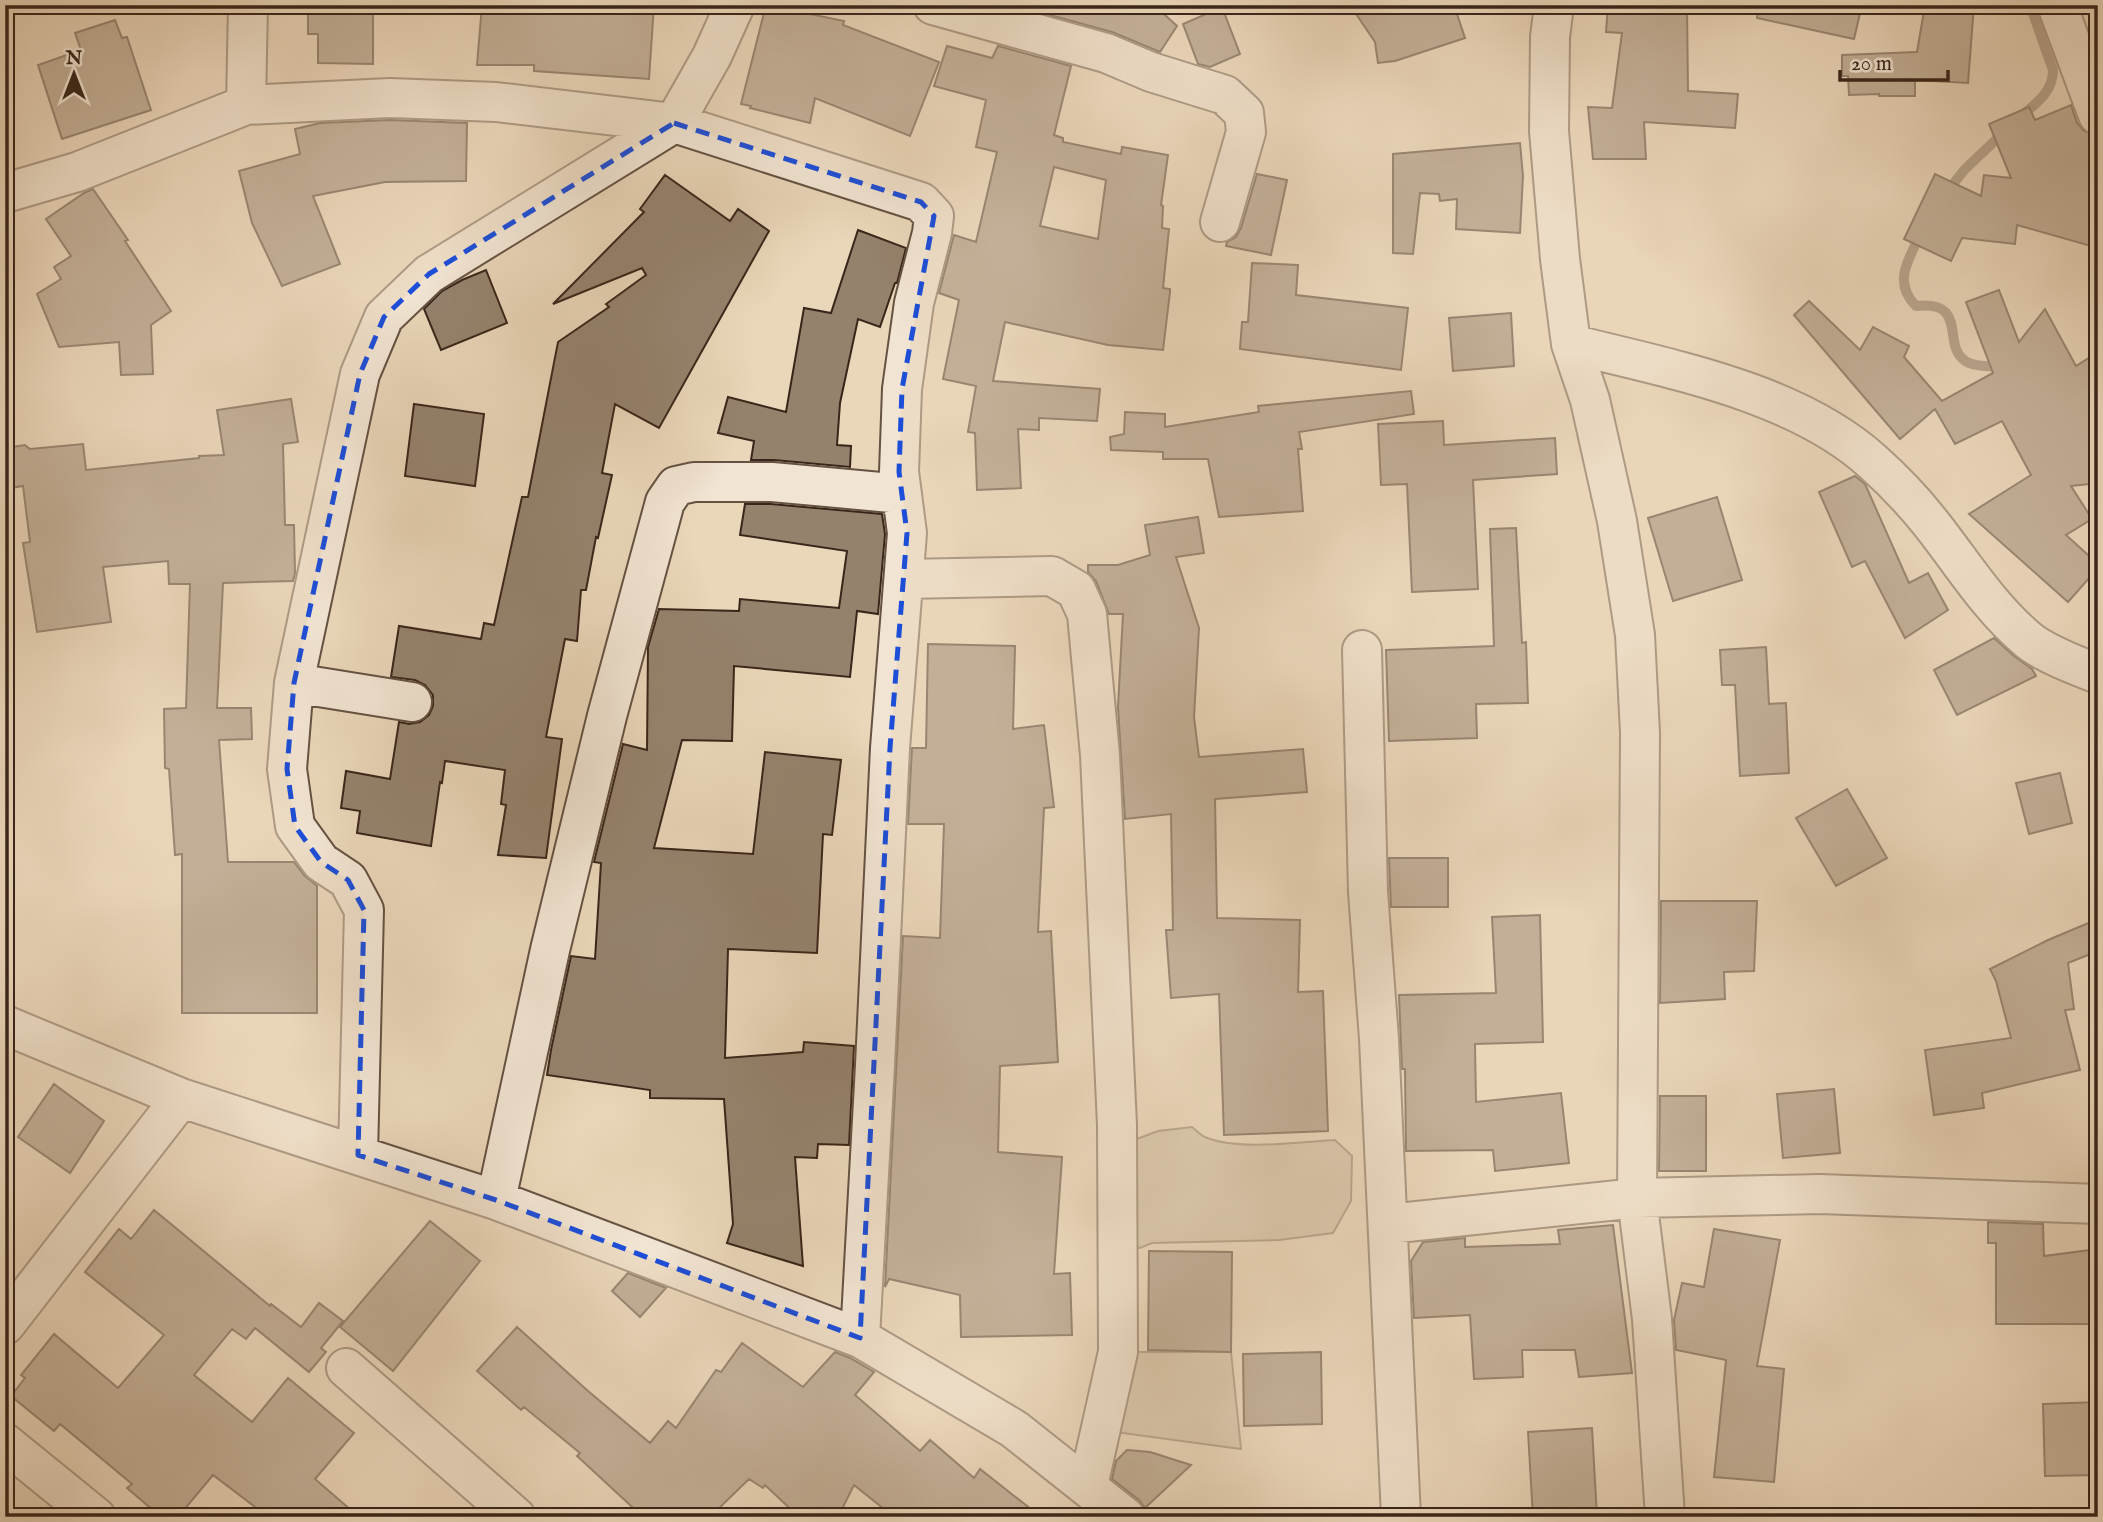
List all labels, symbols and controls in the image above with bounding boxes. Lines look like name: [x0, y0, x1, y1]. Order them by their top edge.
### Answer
north arrow: [38, 38, 108, 108]
scale bar: [1840, 38, 1949, 82]
text: N: [65, 47, 83, 71]
text: 20 m: [1851, 51, 1892, 78]

